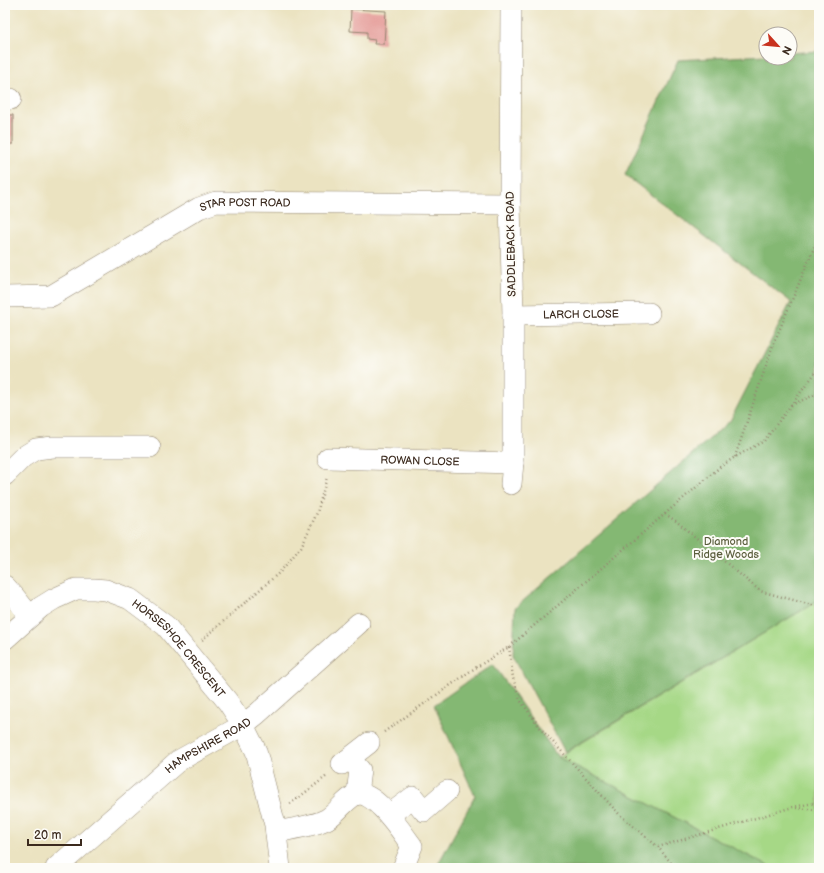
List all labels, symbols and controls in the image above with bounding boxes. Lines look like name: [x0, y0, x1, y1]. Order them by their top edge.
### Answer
north arrow: [758, 26, 798, 66]
text: N: [779, 44, 794, 57]
street label: SADDLEBACK ROAD: [504, 191, 518, 297]
street label: STAR POST ROAD: [198, 195, 291, 214]
street label: LARCH CLOSE: [543, 307, 619, 321]
street label: ROWAN CLOSE: [380, 453, 460, 468]
park label: Diamond Ridge Woods: [693, 535, 759, 561]
street label: HORSESHOE CRESCENT: [129, 596, 228, 700]
street label: HAMPSHIRE ROAD: [162, 715, 254, 776]
scale bar: [28, 821, 81, 847]
text: 20 m: [34, 828, 61, 843]

